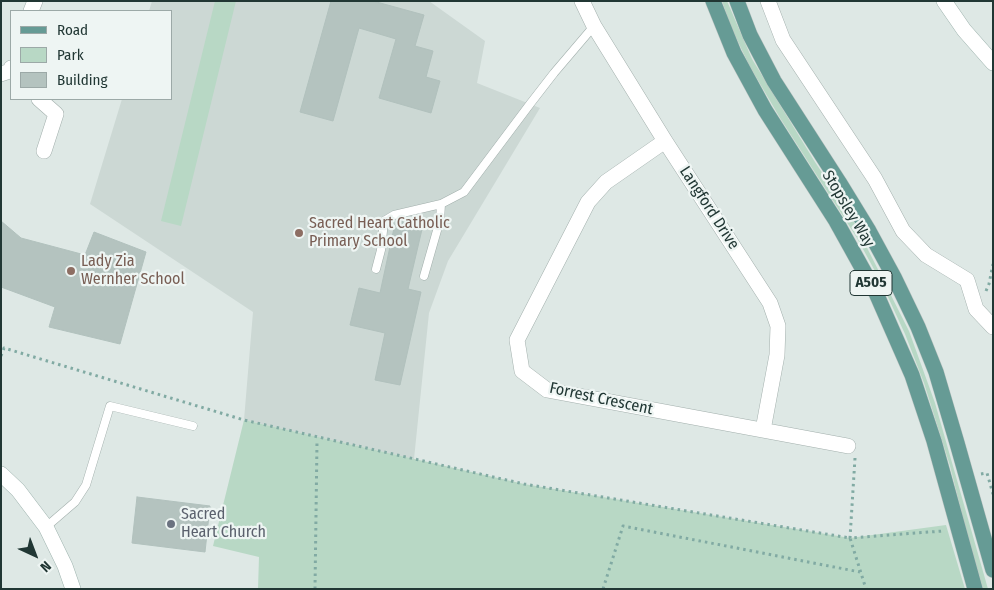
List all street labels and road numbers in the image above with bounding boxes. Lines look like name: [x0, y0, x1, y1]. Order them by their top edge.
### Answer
street label: Langford Drive: [675, 163, 743, 253]
street label: Stopsley Way: [818, 167, 878, 251]
road number: A505: [850, 270, 892, 296]
street label: Forrest Crescent: [548, 379, 654, 419]

